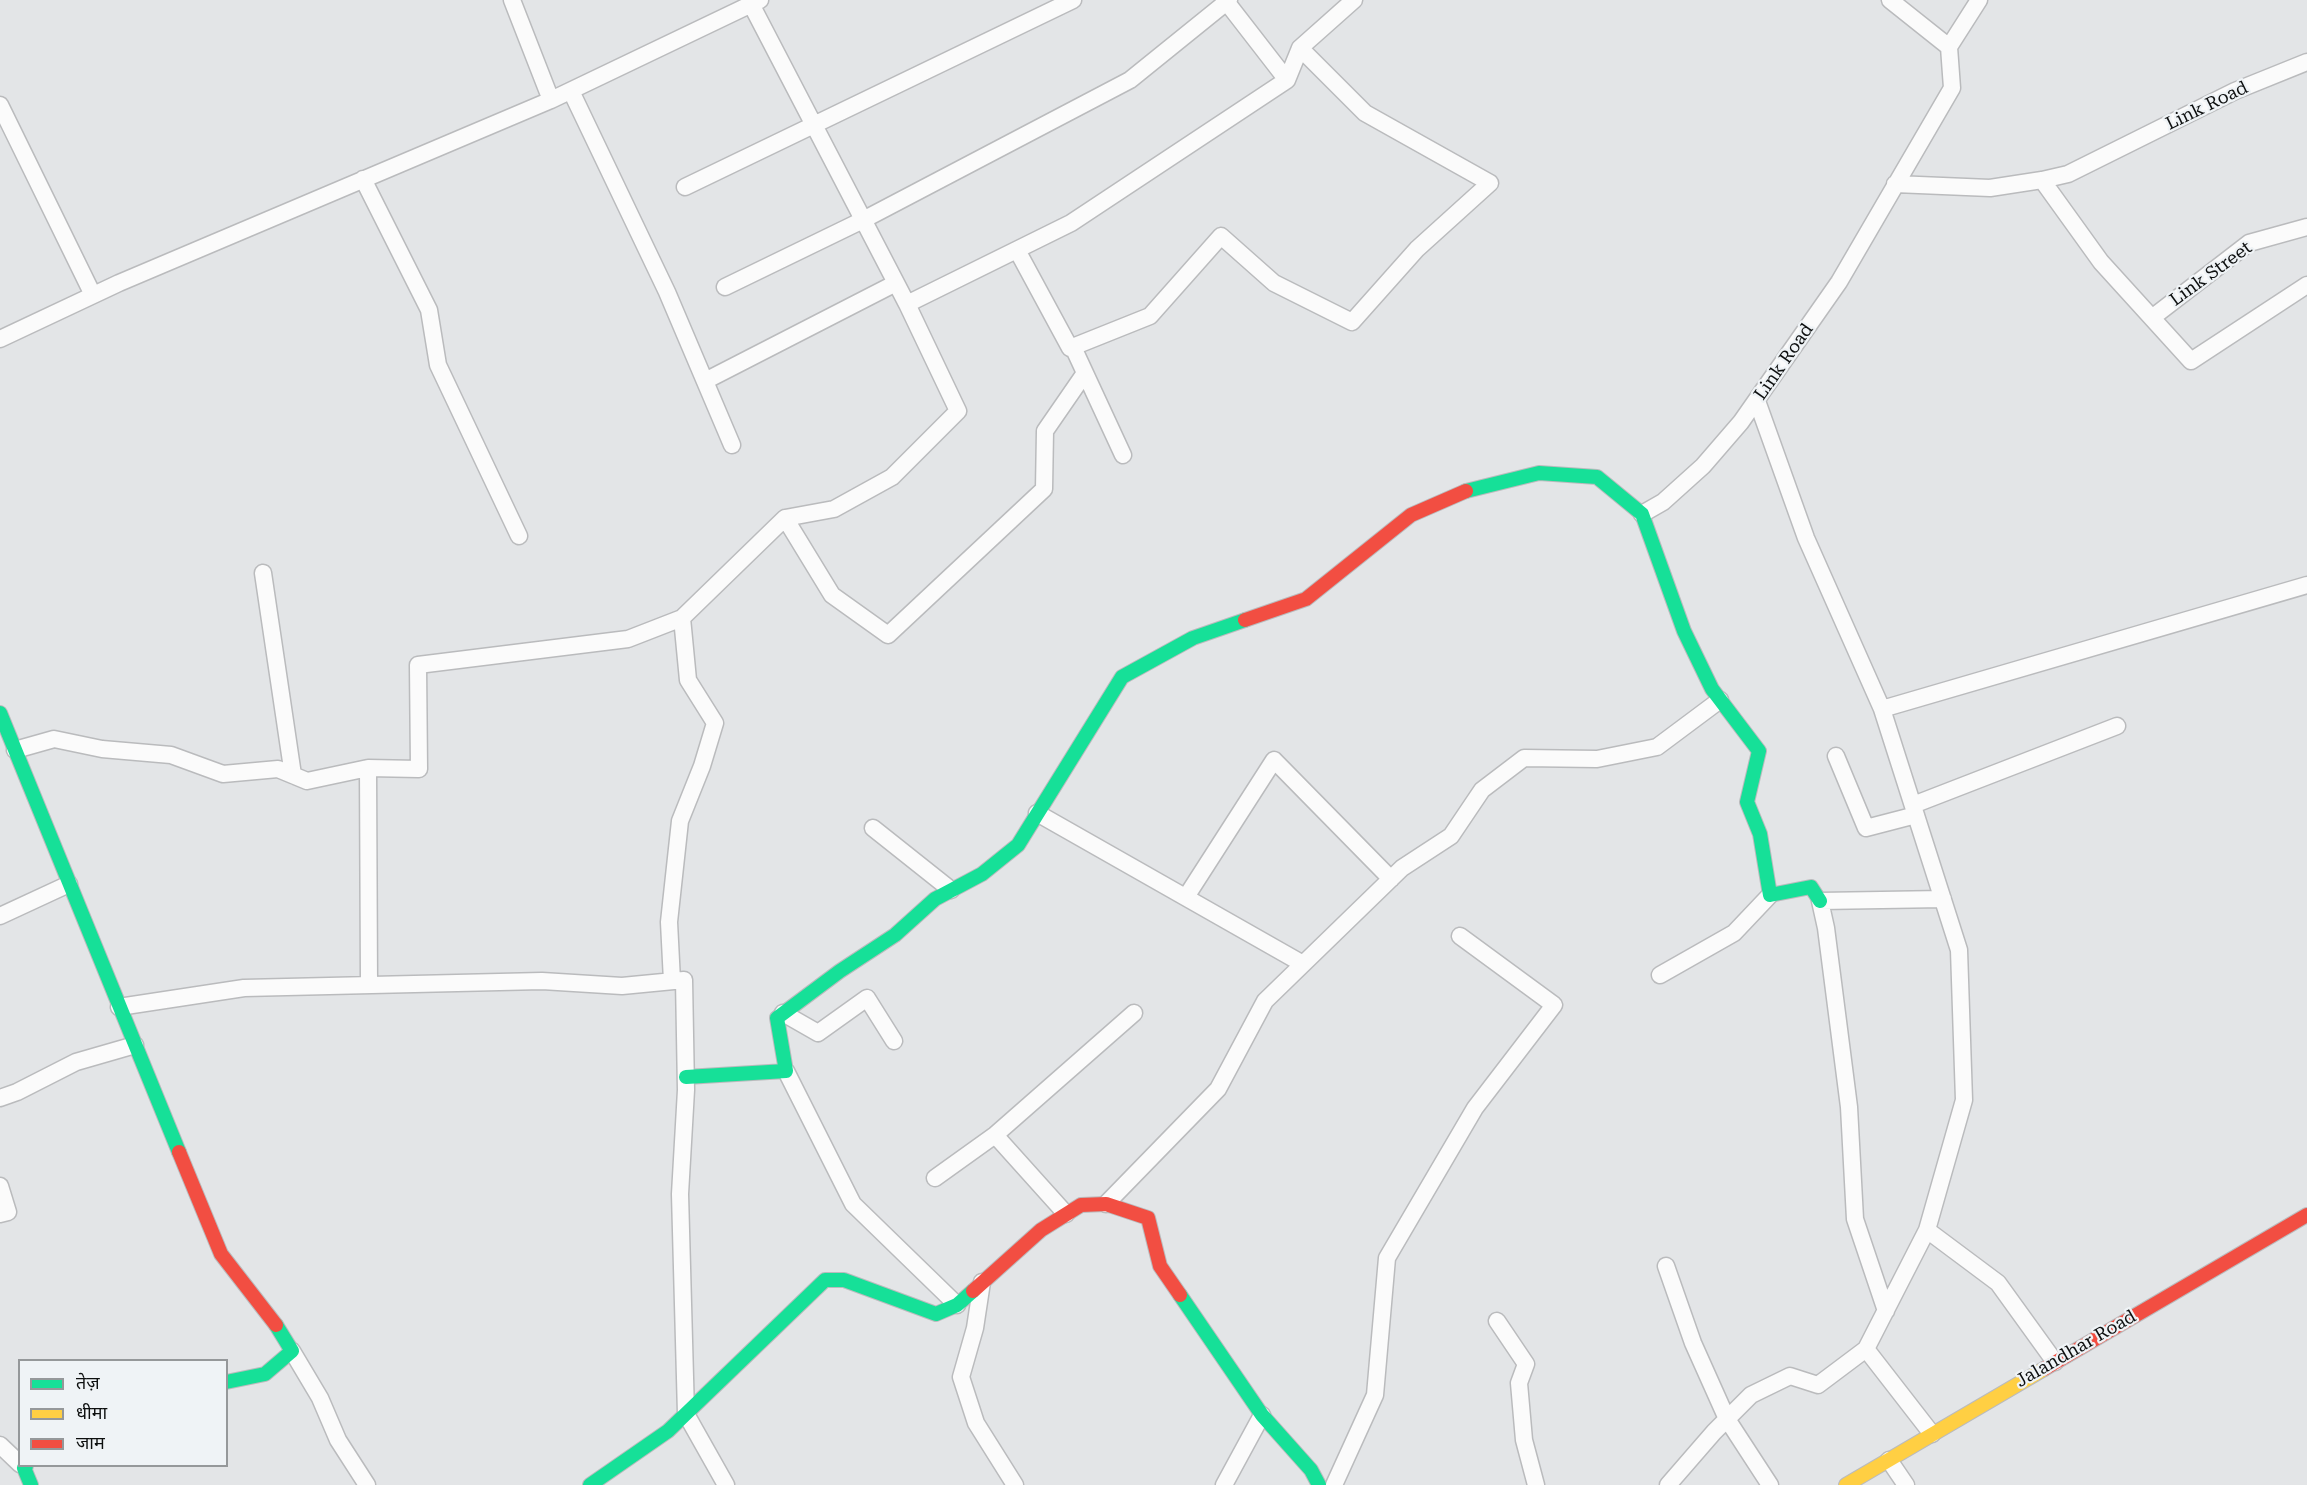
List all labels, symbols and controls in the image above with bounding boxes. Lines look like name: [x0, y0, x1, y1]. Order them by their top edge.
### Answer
street label: Link Road: [2163, 77, 2251, 135]
street label: Link Street: [2166, 237, 2256, 311]
street label: Link Road: [1750, 320, 1818, 404]
street label: Jalandhar Road: [2012, 1306, 2140, 1392]
legend: [18, 1359, 228, 1467]
text: तेज़: [76, 1372, 100, 1393]
text: धीमा: [76, 1402, 107, 1423]
text: जाम: [76, 1432, 105, 1453]

